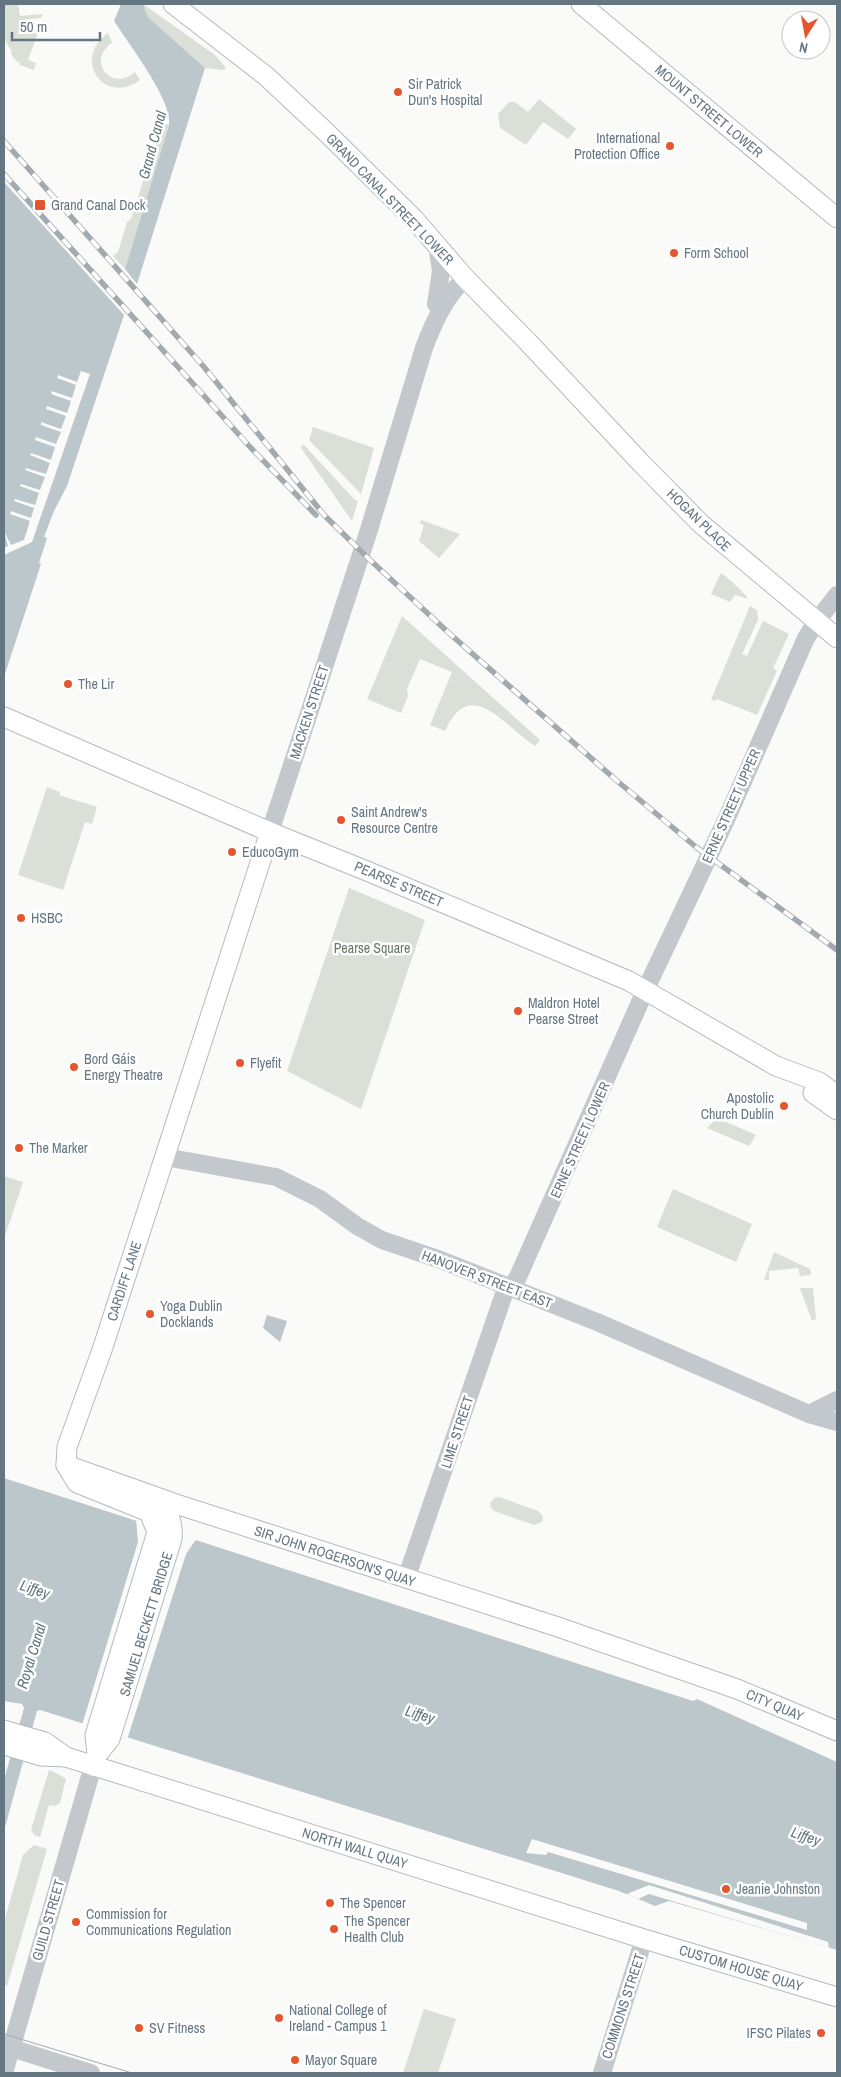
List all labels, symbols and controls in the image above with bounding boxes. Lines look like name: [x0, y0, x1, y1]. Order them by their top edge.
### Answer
scale bar: [12, 10, 100, 42]
north arrow: [781, 10, 831, 60]
text: 50 m: [20, 16, 47, 37]
text: N: [798, 38, 809, 57]
street label: MOUNT STREET LOWER: [651, 61, 767, 161]
place label: Sir Patrick Dun's Hospital: [408, 75, 482, 109]
marker: Sir Patrick Dun's Hospital: [392, 86, 404, 98]
water label: Grand Canal: [133, 108, 171, 181]
street label: GRAND CANAL STREET LOWER: [322, 129, 458, 269]
place label: International Protection Office: [574, 129, 660, 163]
marker: International Protection Office: [664, 140, 676, 152]
place label: Grand Canal Dock: [51, 196, 146, 214]
marker: Grand Canal Dock: [33, 198, 47, 212]
place label: Form School: [684, 244, 749, 262]
marker: Form School: [668, 247, 680, 259]
street label: HOGAN PLACE: [663, 485, 735, 555]
street label: MACKEN STREET: [285, 663, 333, 761]
place label: The Lir: [78, 675, 115, 693]
marker: The Lir: [62, 678, 74, 690]
street label: ERNE STREET UPPER: [698, 746, 764, 866]
place label: Saint Andrew's Resource Centre: [351, 803, 438, 837]
marker: Saint Andrew's Resource Centre: [335, 814, 347, 826]
place label: EducoGym: [242, 843, 299, 861]
marker: EducoGym: [226, 846, 238, 858]
street label: PEARSE STREET: [352, 857, 446, 911]
place label: HSBC: [31, 909, 63, 927]
marker: HSBC: [15, 912, 27, 924]
park label: Pearse Square: [334, 939, 410, 957]
place label: Maldron Hotel Pearse Street: [528, 994, 599, 1028]
marker: Maldron Hotel Pearse Street: [512, 1005, 524, 1017]
place label: Bord Gáis Energy Theatre: [84, 1050, 163, 1084]
place label: Flyefit: [250, 1054, 281, 1072]
marker: Flyefit: [234, 1057, 246, 1069]
marker: Bord Gáis Energy Theatre: [68, 1061, 80, 1073]
street label: ERNE STREET LOWER: [546, 1079, 614, 1201]
place label: Apostolic Church Dublin: [701, 1089, 774, 1123]
marker: Apostolic Church Dublin: [778, 1100, 790, 1112]
place label: The Marker: [29, 1139, 88, 1157]
marker: The Marker: [13, 1142, 25, 1154]
street label: CARDIFF LANE: [103, 1239, 145, 1323]
street label: HANOVER STREET EAST: [419, 1246, 555, 1312]
place label: Yoga Dublin Docklands: [160, 1297, 222, 1331]
marker: Yoga Dublin Docklands: [144, 1308, 156, 1320]
street label: LIME STREET: [437, 1393, 477, 1471]
street label: SIR JOHN ROGERSON'S QUAY: [252, 1521, 418, 1591]
street label: SAMUEL BECKETT BRIDGE: [115, 1550, 177, 1698]
water label: Liffey: [18, 1574, 53, 1604]
water label: Royal Canal: [11, 1621, 51, 1691]
street label: CITY QUAY: [743, 1685, 807, 1725]
water label: Liffey: [403, 1700, 438, 1729]
water label: Liffey: [788, 1821, 824, 1851]
street label: NORTH WALL QUAY: [300, 1823, 410, 1873]
street label: GUILD STREET: [28, 1877, 68, 1963]
place label: Jeanie Johnston: [736, 1880, 820, 1898]
marker: Jeanie Johnston: [720, 1883, 732, 1895]
place label: The Spencer: [340, 1894, 406, 1912]
marker: The Spencer: [324, 1897, 336, 1909]
place label: Commission for Communications Regulation: [86, 1905, 232, 1939]
place label: The Spencer Health Club: [344, 1912, 410, 1946]
marker: Commission for Communications Regulation: [70, 1916, 82, 1928]
marker: The Spencer Health Club: [328, 1923, 340, 1935]
street label: CUSTOM HOUSE QUAY: [677, 1941, 805, 1995]
street label: COMMONS STREET: [597, 1951, 649, 2061]
place label: National College of Ireland - Campus 1: [289, 2001, 387, 2035]
marker: National College of Ireland - Campus 1: [273, 2012, 285, 2024]
place label: SV Fitness: [149, 2019, 205, 2037]
marker: SV Fitness: [133, 2022, 145, 2034]
place label: IFSC Pilates: [747, 2024, 811, 2042]
marker: IFSC Pilates: [815, 2027, 827, 2039]
place label: Mayor Square: [305, 2051, 377, 2069]
marker: Mayor Square: [289, 2054, 301, 2066]

